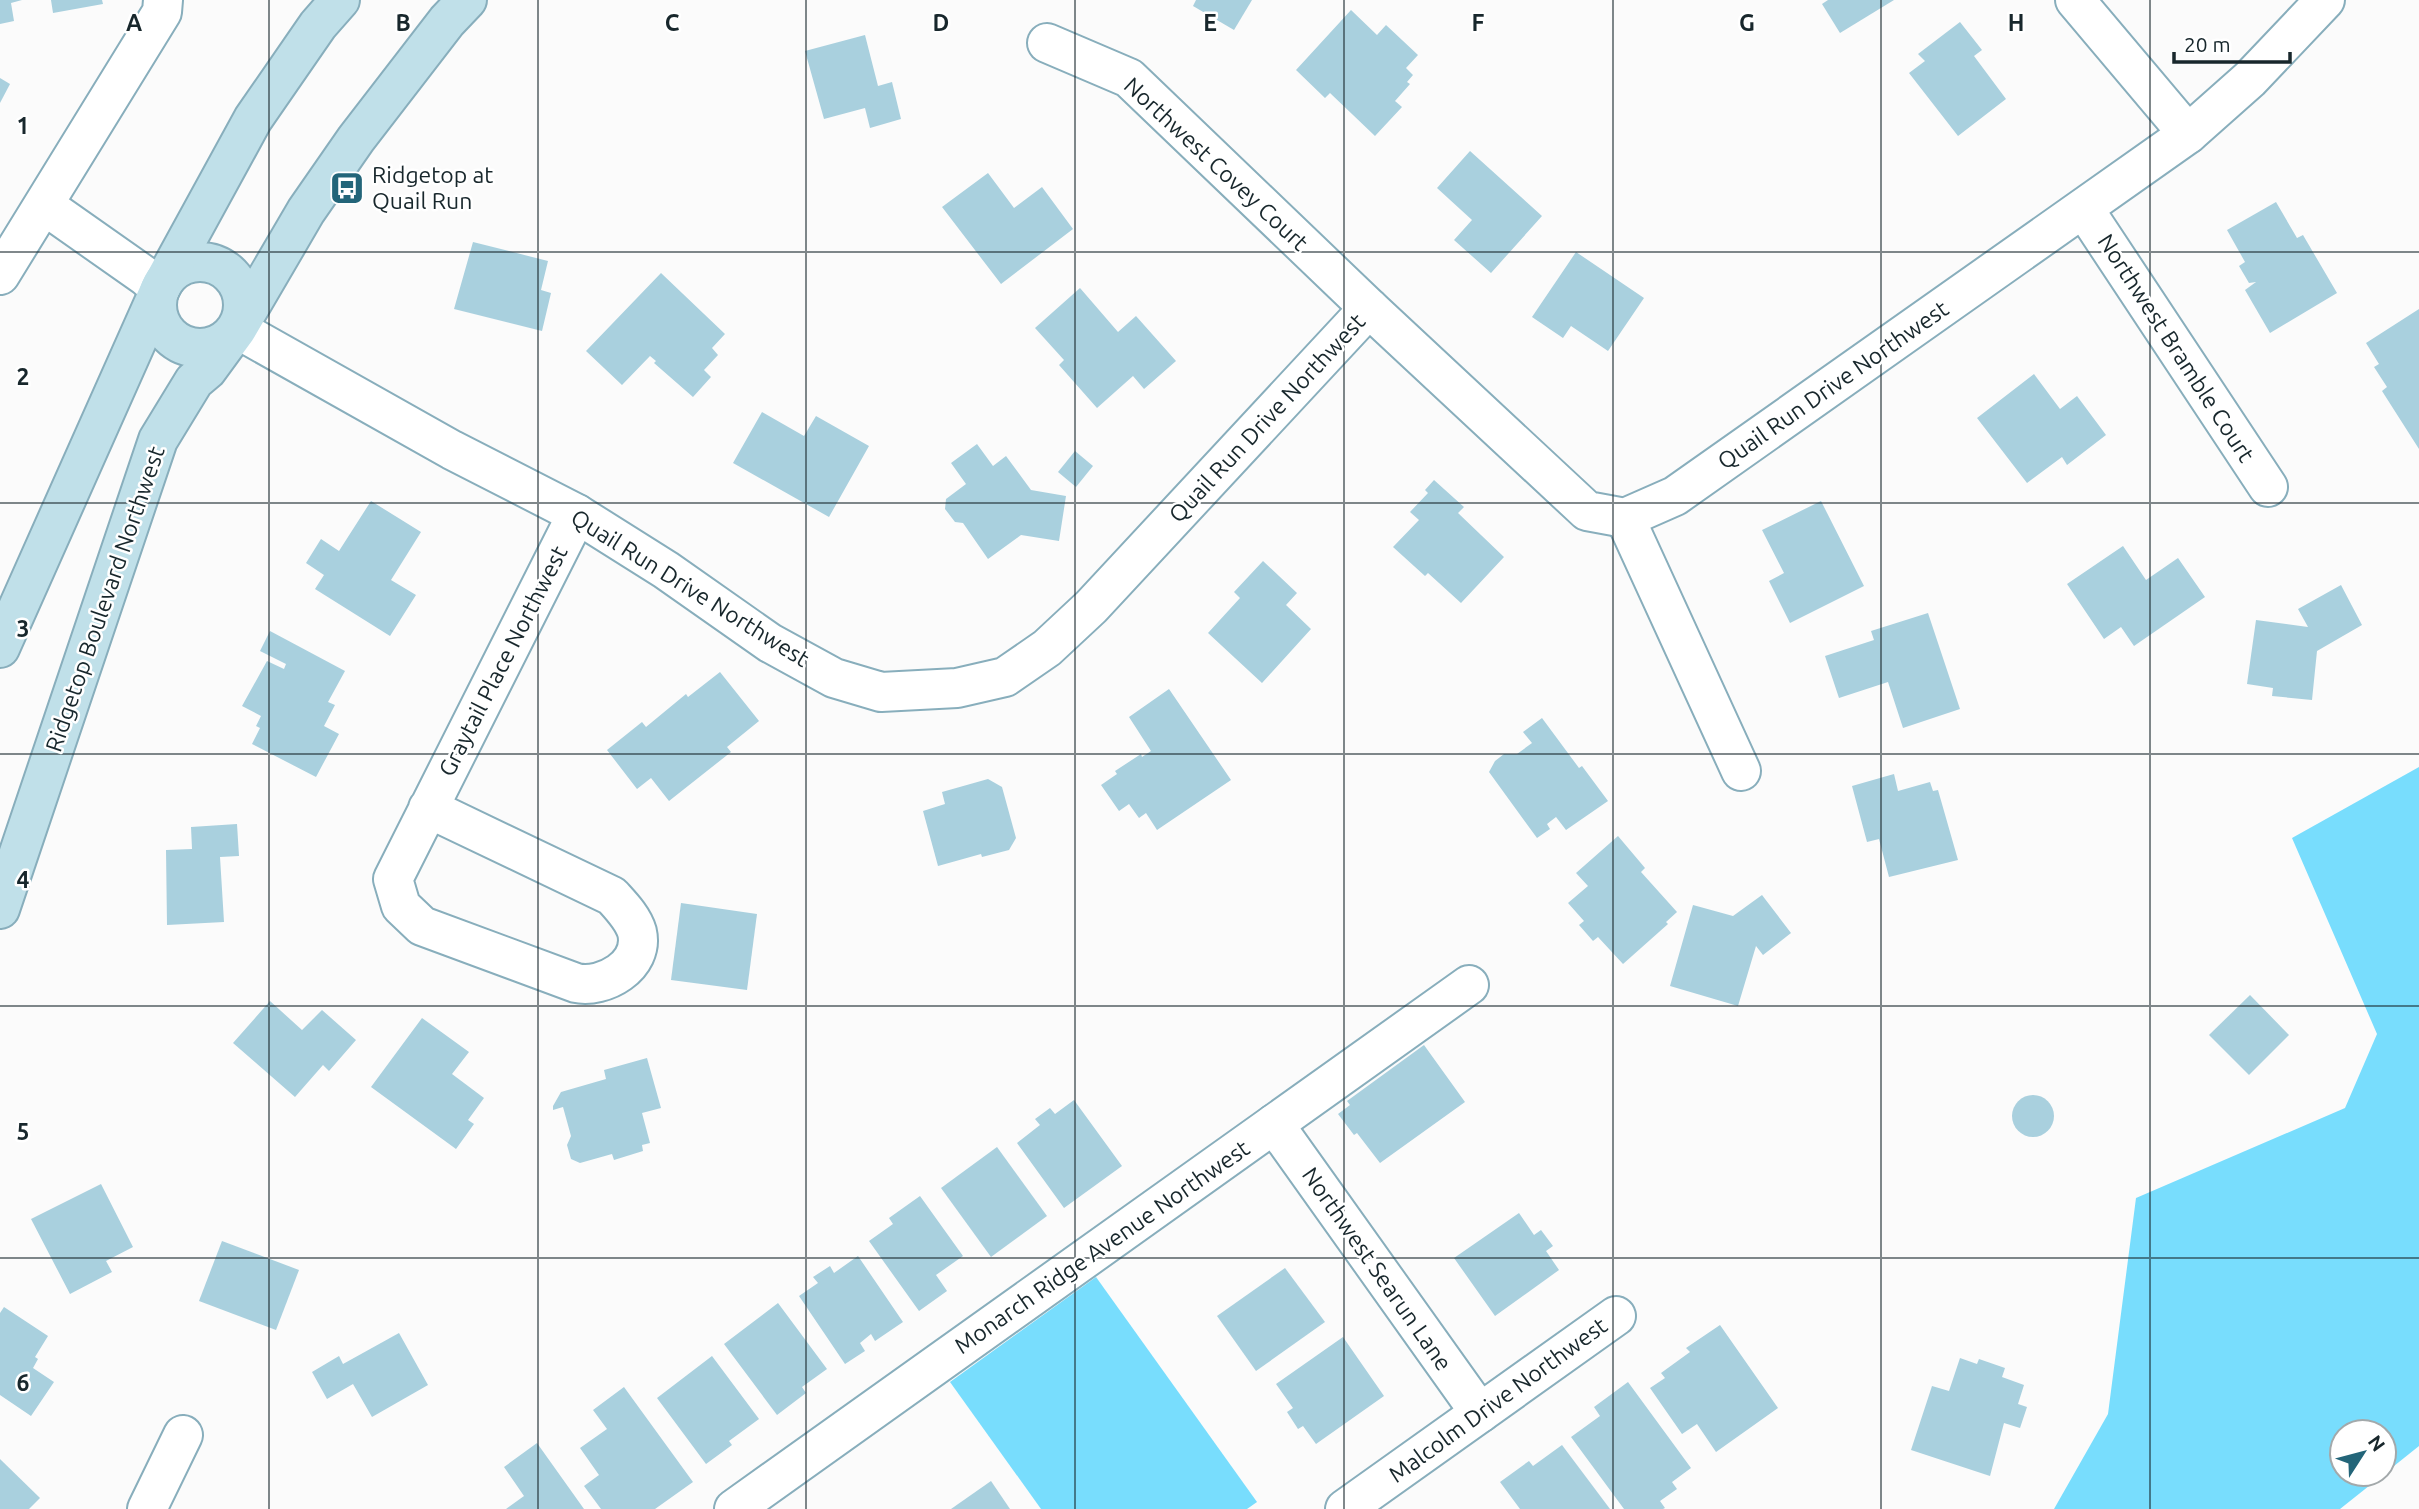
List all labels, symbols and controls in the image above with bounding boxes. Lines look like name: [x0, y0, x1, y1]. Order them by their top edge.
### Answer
text: A: [126, 10, 142, 35]
text: B: [395, 10, 411, 35]
text: C: [665, 10, 680, 35]
text: D: [933, 10, 949, 35]
text: E: [1203, 10, 1217, 35]
text: F: [1472, 10, 1485, 35]
text: G: [1739, 10, 1755, 35]
text: H: [2008, 10, 2024, 35]
scale bar: [2174, 21, 2290, 65]
text: 20 m: [2184, 32, 2231, 56]
street label: Northwest Covey Court: [1119, 72, 1313, 255]
text: 1: [17, 113, 29, 138]
place label: Ridgetop at Quail Run: [372, 162, 493, 213]
bus stop icon: Ridgetop at Quail Run: [328, 169, 366, 207]
street label: Northwest Bramble Court: [2093, 229, 2259, 466]
street label: Quail Run Drive Northwest: [1713, 295, 1953, 474]
street label: Quail Run Drive Northwest: [1164, 308, 1370, 527]
text: 2: [17, 364, 29, 389]
street label: Ridgetop Boulevard Northwest: [40, 443, 169, 755]
street label: Quail Run Drive Northwest: [567, 504, 814, 671]
street label: Graytail Place Northwest: [434, 541, 572, 780]
text: 3: [17, 616, 29, 641]
text: 4: [17, 867, 30, 892]
text: 5: [17, 1119, 29, 1144]
street label: Monarch Ridge Avenue Northwest: [950, 1135, 1254, 1358]
street label: Northwest Searun Lane: [1298, 1163, 1457, 1375]
street label: Malcolm Drive Northwest: [1384, 1312, 1611, 1487]
text: 6: [17, 1370, 30, 1395]
north arrow: [2328, 1418, 2398, 1488]
text: N: [2364, 1431, 2390, 1455]

